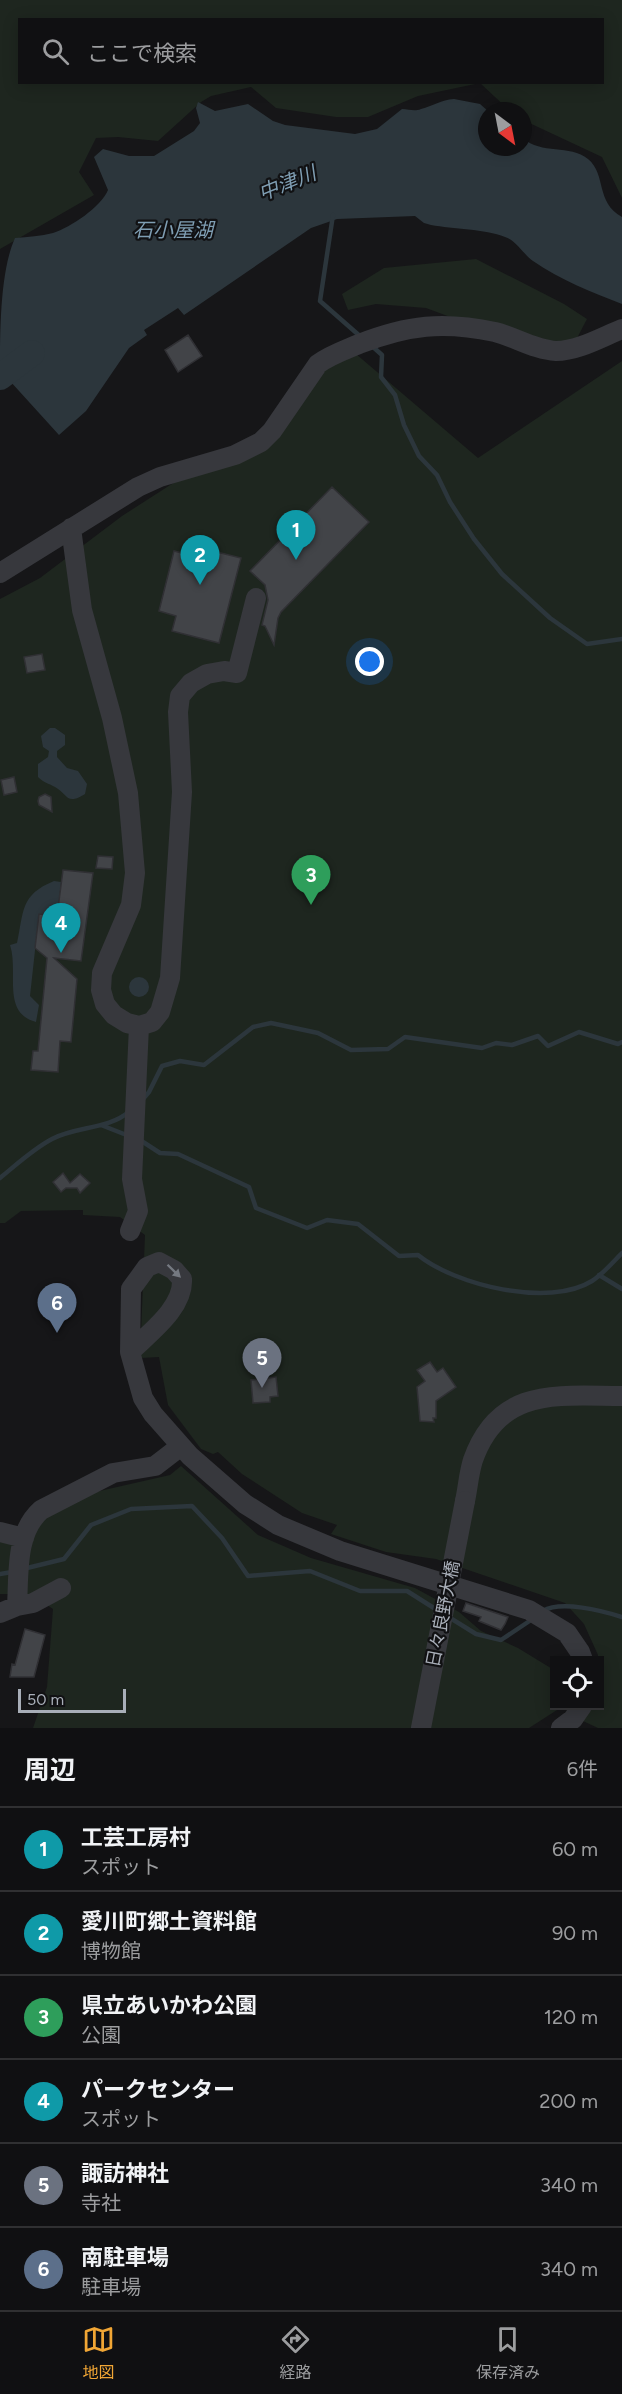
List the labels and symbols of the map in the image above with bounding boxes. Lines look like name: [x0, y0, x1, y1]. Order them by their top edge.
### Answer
north arrow: [478, 102, 532, 156]
water label: 中津川: [255, 160, 321, 205]
water label: 石小屋湖: [133, 218, 216, 242]
pin: 1: [276, 510, 316, 560]
pin: 2: [180, 536, 220, 585]
your location: [355, 647, 384, 676]
pin: 3: [292, 856, 330, 905]
pin: 4: [42, 904, 80, 953]
one-way arrow: [166, 1264, 180, 1278]
pin: 6: [38, 1284, 76, 1333]
pin: 5: [242, 1338, 282, 1388]
street label: 日々良野大橋: [422, 1559, 464, 1669]
scale bar: [18, 1686, 126, 1714]

